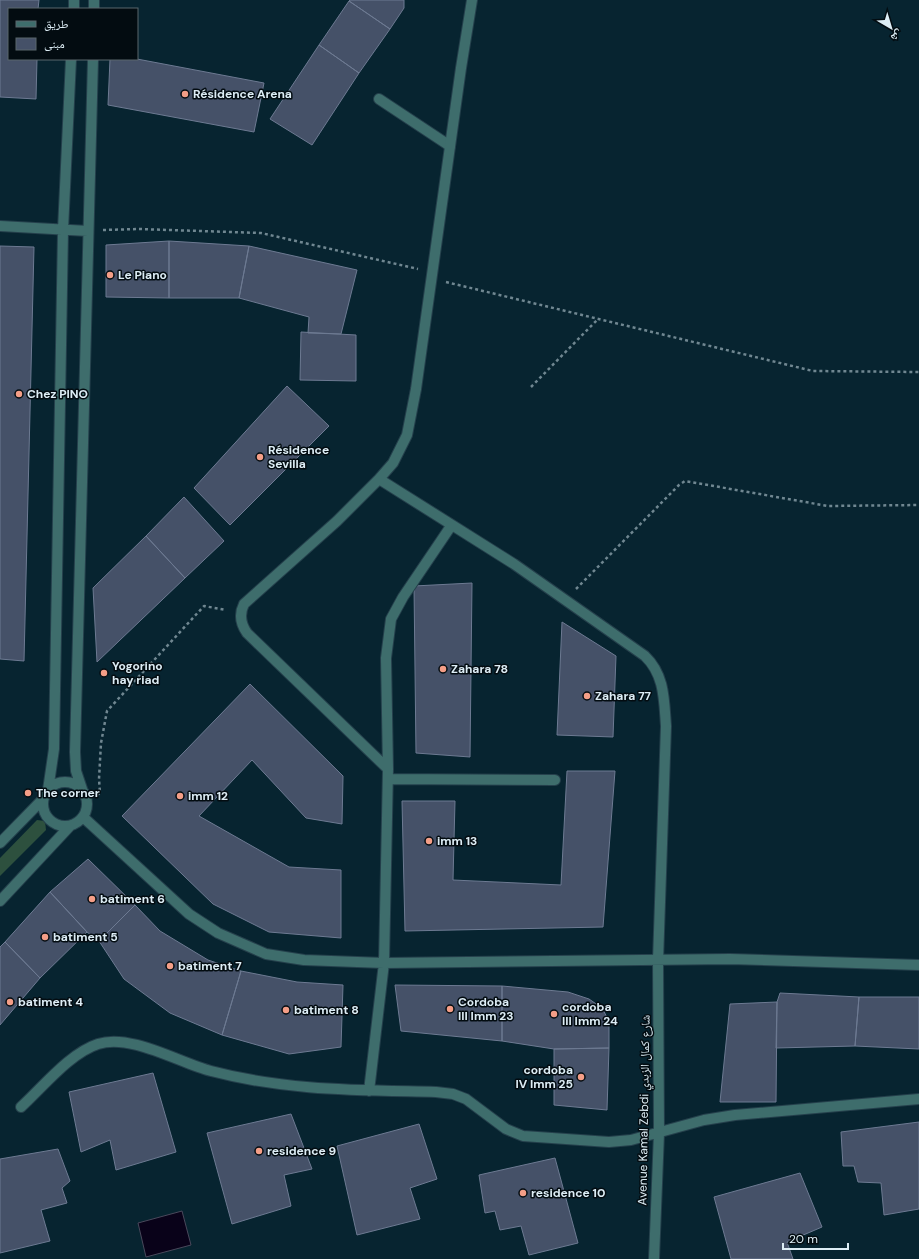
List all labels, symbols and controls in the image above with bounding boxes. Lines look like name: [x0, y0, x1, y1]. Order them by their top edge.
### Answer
legend: [8, 8, 138, 60]
north arrow: [871, 8, 911, 48]
text: طريق: [44, 16, 69, 32]
text: ش: [887, 26, 906, 45]
text: مبنى: [44, 36, 65, 52]
place label: Résidence Arena: [193, 86, 292, 102]
marker: Résidence Arena: [180, 89, 190, 99]
place label: Le Piano: [118, 267, 167, 283]
marker: Le Piano: [105, 270, 115, 280]
place label: Chez PINO: [27, 386, 88, 402]
marker: Chez PINO: [14, 389, 24, 399]
place label: Résidence Sevilla: [268, 442, 329, 472]
marker: Résidence Sevilla: [255, 452, 265, 462]
place label: Yogorino hay riad: [112, 658, 163, 688]
place label: Zahara 78: [451, 661, 508, 677]
marker: Zahara 78: [438, 664, 448, 674]
marker: Yogorino hay riad: [99, 668, 109, 678]
place label: Zahara 77: [595, 688, 652, 704]
marker: Zahara 77: [582, 691, 592, 701]
place label: The corner: [36, 785, 100, 801]
marker: The corner: [23, 788, 33, 798]
place label: imm 12: [188, 788, 228, 804]
marker: imm 12: [175, 791, 185, 801]
place label: imm 13: [437, 833, 477, 849]
marker: imm 13: [424, 836, 434, 846]
place label: batiment 6: [100, 891, 165, 907]
marker: batiment 6: [87, 894, 97, 904]
place label: batiment 5: [53, 929, 118, 945]
marker: batiment 5: [40, 932, 50, 942]
place label: batiment 7: [178, 958, 242, 974]
marker: batiment 7: [165, 961, 175, 971]
place label: batiment 4: [18, 994, 83, 1010]
place label: Cordoba III Imm 23: [458, 994, 513, 1024]
marker: batiment 4: [5, 997, 15, 1007]
place label: cordoba III Imm 24: [562, 999, 618, 1029]
place label: batiment 8: [294, 1002, 359, 1018]
marker: Cordoba III Imm 23: [445, 1004, 455, 1014]
marker: batiment 8: [281, 1005, 291, 1015]
marker: cordoba III Imm 24: [549, 1009, 559, 1019]
street label: Avenue Kamal Zebdi شارع كمال الزبدي: [634, 1014, 656, 1206]
place label: cordoba IV Imm 25: [515, 1062, 573, 1092]
marker: cordoba IV Imm 25: [576, 1072, 586, 1082]
place label: residence 9: [267, 1143, 337, 1159]
marker: residence 9: [254, 1146, 264, 1156]
place label: residence 10: [531, 1185, 605, 1201]
marker: residence 10: [518, 1188, 528, 1198]
scale bar: [783, 1225, 848, 1251]
text: 20 m: [789, 1231, 818, 1247]

